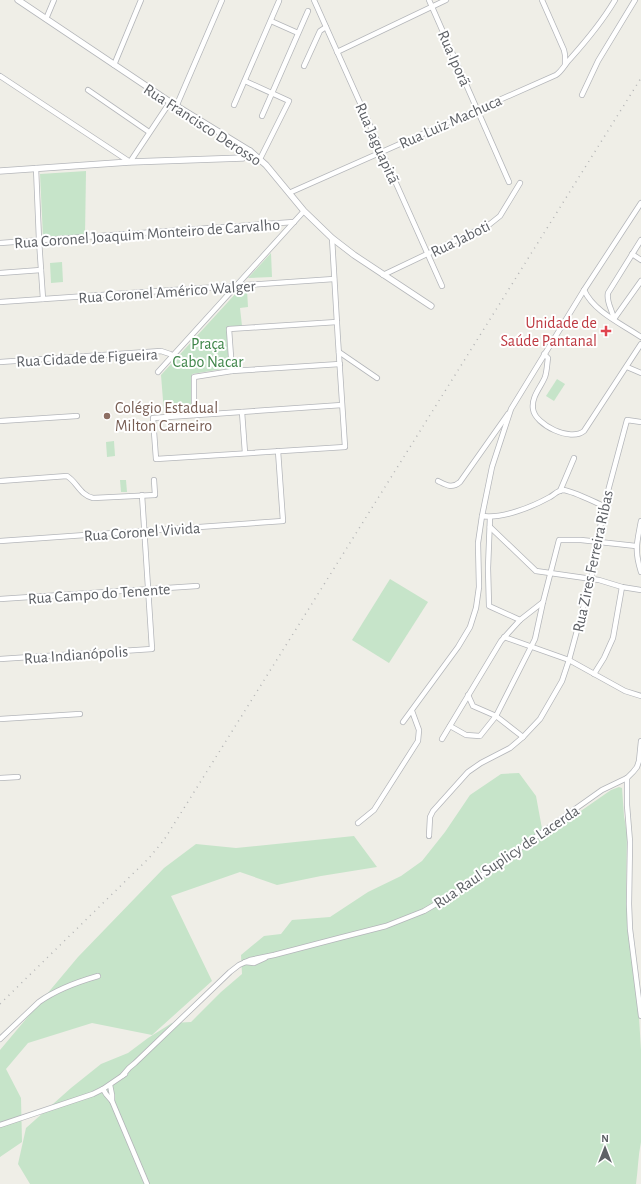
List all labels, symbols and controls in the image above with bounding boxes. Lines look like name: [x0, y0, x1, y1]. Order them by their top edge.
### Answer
street label: Rua Iporã: [435, 28, 473, 89]
street label: Rua Francisco Derosso: [141, 81, 264, 169]
street label: Rua Luiz Machuca: [397, 92, 504, 152]
street label: Rua Jaguapitã: [352, 101, 402, 186]
street label: Rua Coronel Joaquim Monteiro de Carvalho: [14, 217, 281, 251]
street label: Rua Jaboti: [428, 218, 493, 260]
street label: Rua Coronel Américo Walger: [78, 278, 257, 306]
place label: Unidade de Saúde Pantanal: [501, 315, 597, 349]
marker: Unidade de Saúde Pantanal: [600, 325, 612, 337]
park label: Praça Cabo Nacar: [173, 336, 244, 370]
street label: Rua Cidade de Figueira: [16, 346, 158, 370]
place label: Colégio Estadual Milton Carneiro: [115, 400, 218, 434]
marker: Colégio Estadual Milton Carneiro: [102, 411, 112, 421]
street label: Rua Zires Ferreira Ribas: [570, 489, 616, 634]
street label: Rua Coronel Vivida: [83, 520, 201, 544]
street label: Rua Campo do Tenente: [27, 581, 171, 607]
street label: Rua Indianópolis: [23, 643, 129, 667]
street label: Rua Raul Suplicy de Lacerda: [431, 802, 583, 912]
north arrow: [585, 1128, 625, 1168]
text: N: [601, 1133, 609, 1144]

